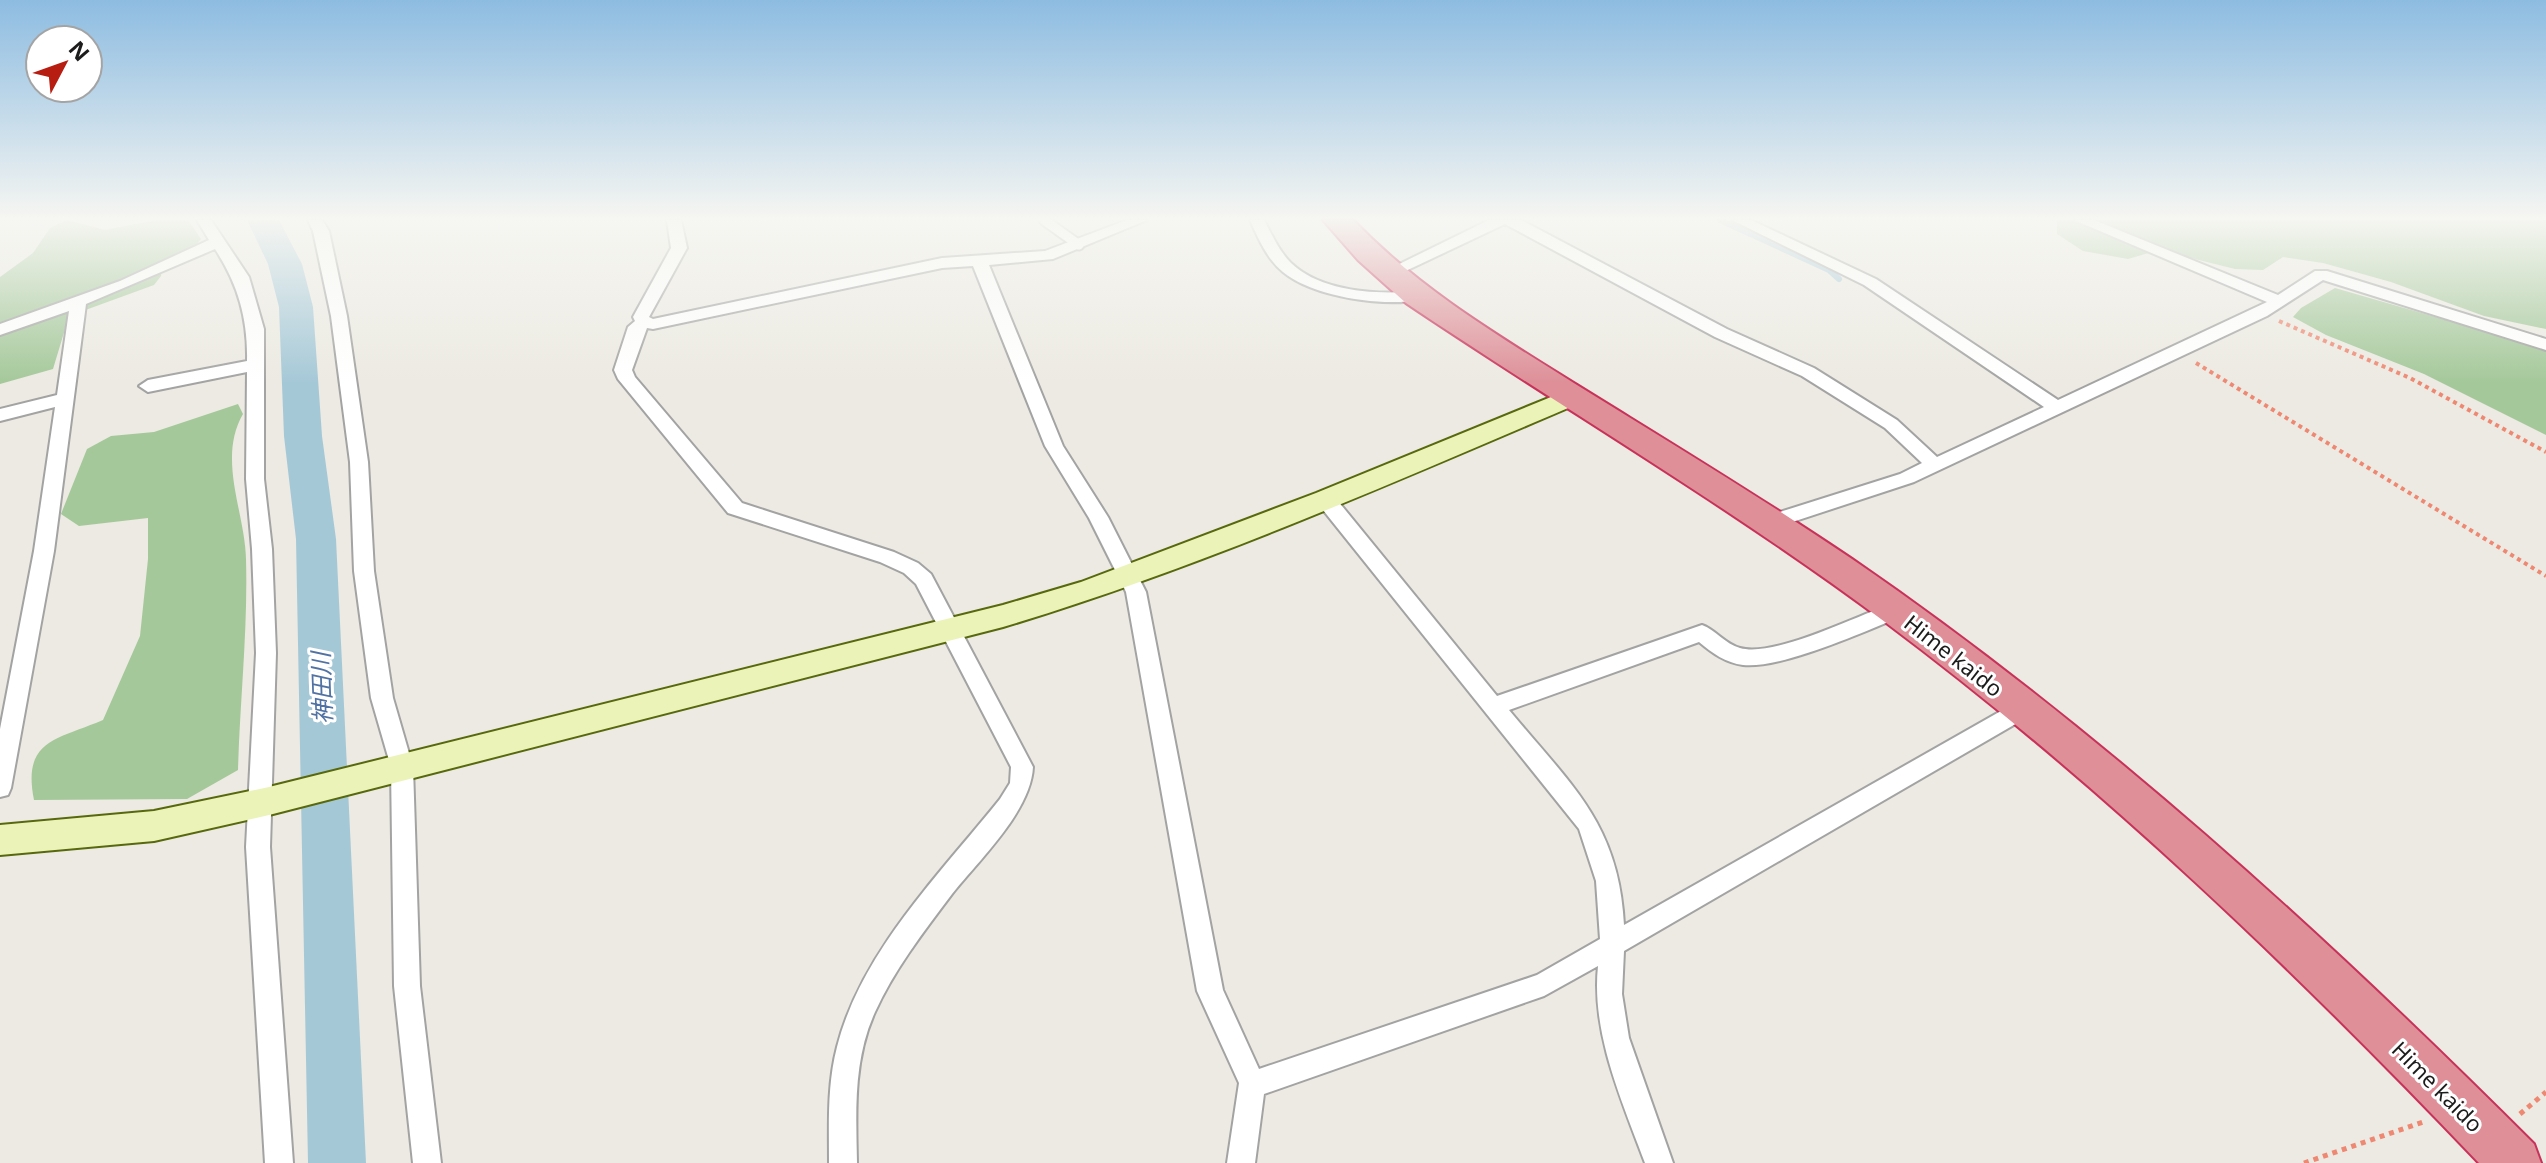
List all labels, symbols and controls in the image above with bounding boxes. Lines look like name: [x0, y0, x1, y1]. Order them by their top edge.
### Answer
north arrow: [24, 24, 104, 104]
text: N: [63, 34, 97, 67]
street label: Hime kaido: [1899, 607, 2009, 703]
water label: 神田川: [303, 648, 339, 725]
street label: Hime kaido: [2386, 1034, 2490, 1138]

